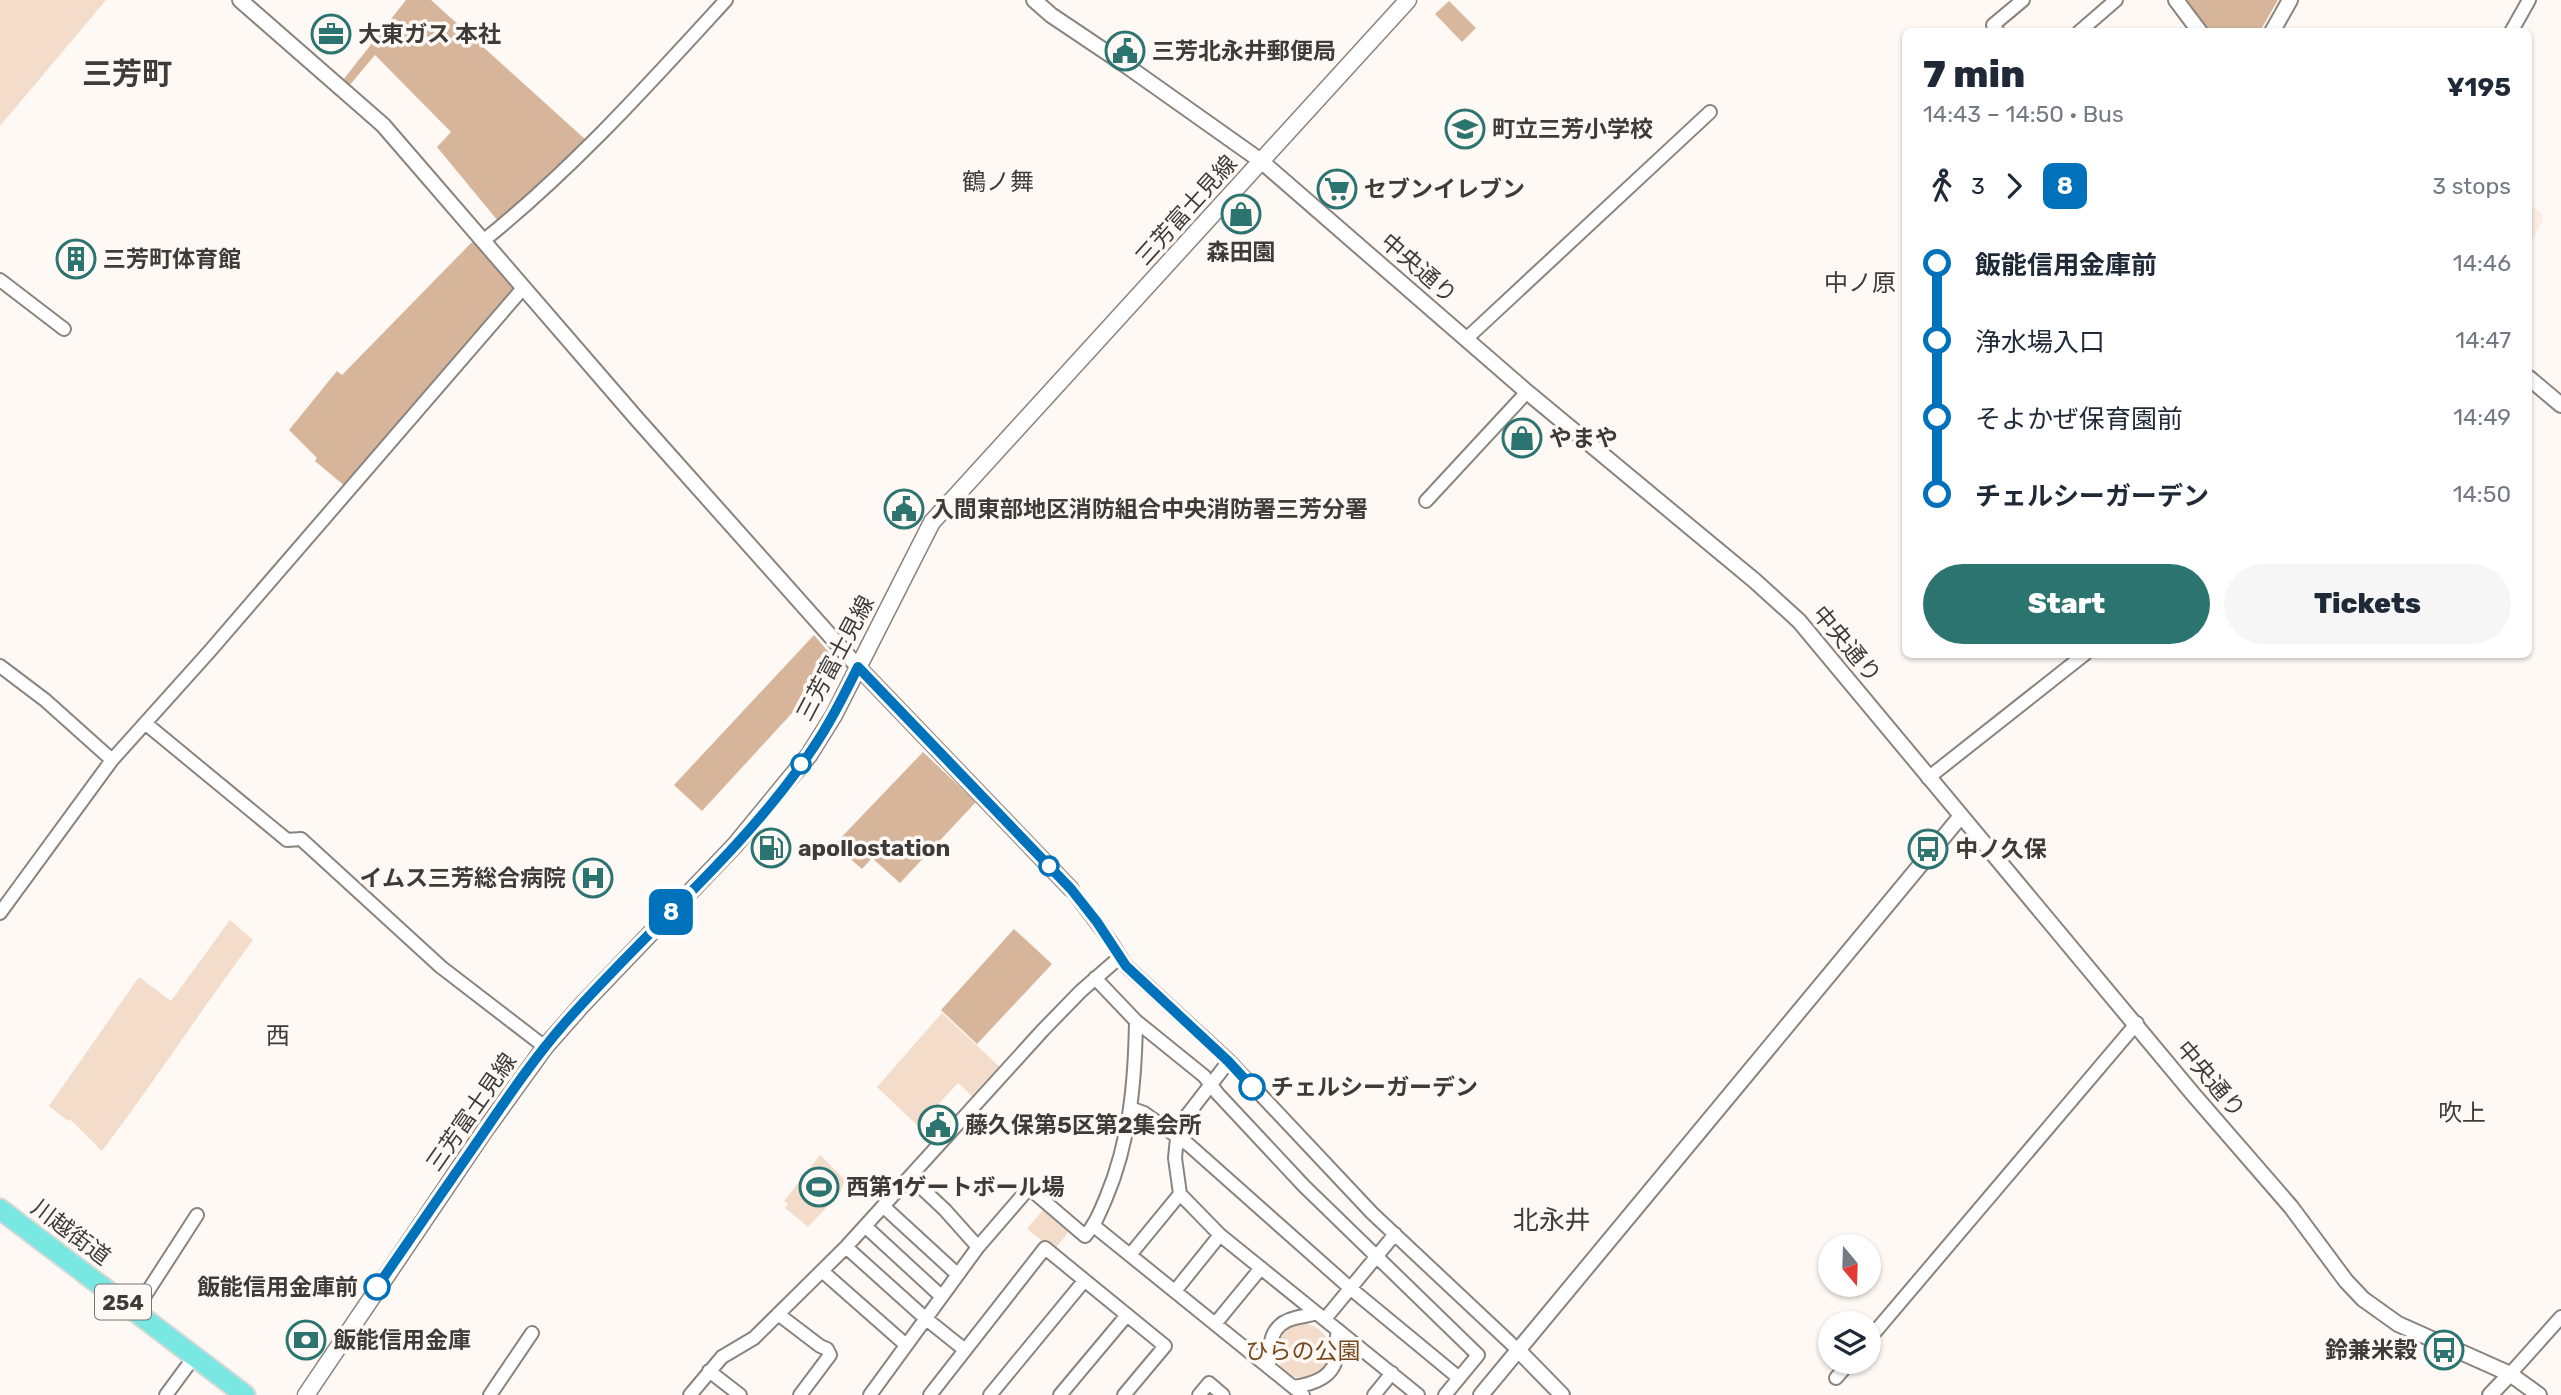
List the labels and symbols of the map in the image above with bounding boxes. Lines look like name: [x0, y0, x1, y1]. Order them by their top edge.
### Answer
office icon: 大東ガス 本社: [310, 13, 352, 55]
place label: 大東ガス 本社: [358, 20, 501, 48]
public building icon: 三芳北永井郵便局: [1104, 30, 1146, 72]
place label: 三芳北永井郵便局: [1152, 37, 1336, 65]
district label: 三芳町: [82, 56, 172, 92]
school or university icon: 町立三芳小学校: [1444, 108, 1486, 150]
place label: 町立三芳小学校: [1492, 115, 1653, 143]
street label: 三芳富士見線: [1129, 149, 1243, 271]
district label: 鶴ノ舞: [962, 168, 1034, 196]
supermarket icon: セブンイレブン: [1316, 168, 1358, 210]
place label: セブンイレブン: [1364, 175, 1525, 203]
shop icon: 森田園: [1220, 193, 1262, 235]
street label: 中央通り: [1375, 227, 1463, 309]
building icon: 三芳町体育館: [55, 238, 97, 280]
place label: 森田園: [1207, 238, 1276, 266]
place label: 三芳町体育館: [103, 245, 241, 273]
district label: 中ノ原: [1824, 269, 1896, 297]
shop icon: やまや: [1501, 417, 1543, 459]
place label: やまや: [1549, 424, 1618, 452]
public building icon: 入間東部地区消防組合中央消防署三芳分署: [883, 488, 925, 530]
place label: 入間東部地区消防組合中央消防署三芳分署: [931, 495, 1368, 523]
street label: 三芳富士見線: [790, 591, 880, 725]
street label: 中央通り: [1807, 600, 1887, 688]
unlabelled marker: [791, 754, 811, 774]
fuel station icon: apollostation: [750, 827, 792, 869]
bus stop icon: 中ノ久保: [1907, 828, 1949, 870]
place label: apollostation: [798, 834, 950, 862]
place label: 中ノ久保: [1955, 835, 2047, 863]
unlabelled marker: [1039, 856, 1059, 876]
hospital icon: イムス三芳総合病院: [572, 857, 614, 899]
place label: イムス三芳総合病院: [359, 864, 566, 892]
line badge: 8: [648, 889, 694, 935]
district label: 西: [266, 1022, 290, 1050]
street label: 中央通り: [2171, 1035, 2251, 1123]
street label: 三芳富士見線: [420, 1047, 522, 1177]
place label: チェルシーガーデン: [1271, 1073, 1478, 1101]
marker: チェルシーガーデン: [1239, 1074, 1265, 1100]
district label: 吹上: [2438, 1099, 2486, 1127]
public building icon: 藤久保第5区第2集会所: [917, 1104, 959, 1146]
place label: 藤久保第5区第2集会所: [965, 1111, 1202, 1139]
sports icon: 西第1ゲートボール場: [798, 1166, 840, 1208]
place label: 西第1ゲートボール場: [846, 1173, 1064, 1201]
street label: 川越街道: [26, 1193, 116, 1271]
district label: 北永井: [1513, 1205, 1591, 1236]
north arrow: [1818, 1234, 1881, 1297]
place label: 飯能信用金庫前: [197, 1273, 358, 1301]
marker: 飯能信用金庫前: [364, 1274, 390, 1300]
road number: 254: [95, 1284, 151, 1320]
bank icon: 飯能信用金庫: [285, 1319, 327, 1361]
place label: 飯能信用金庫: [333, 1326, 471, 1354]
bus stop icon: 鈴兼米穀: [2423, 1329, 2465, 1371]
place label: 鈴兼米穀: [2325, 1336, 2417, 1364]
park label: ひらの公園: [1246, 1337, 1361, 1365]

